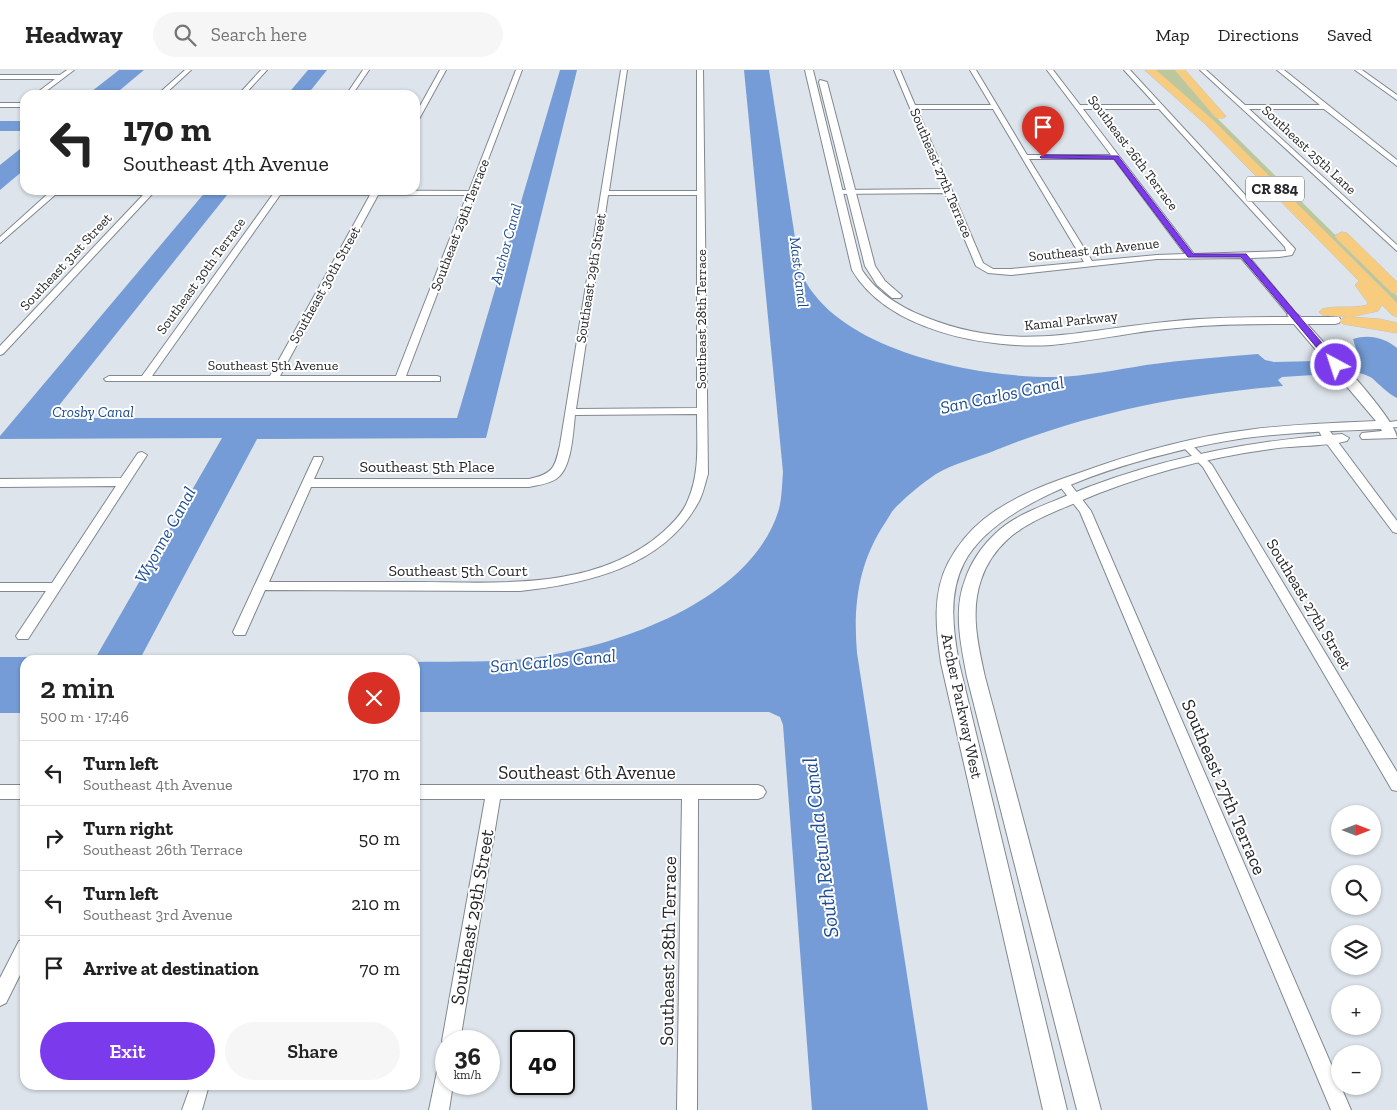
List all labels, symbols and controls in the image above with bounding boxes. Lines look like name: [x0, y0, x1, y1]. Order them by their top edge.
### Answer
search box: [153, 12, 503, 57]
text: Headway: [25, 20, 123, 49]
icon: search: [171, 21, 199, 49]
text: Search here: [211, 23, 307, 46]
text: Map: [1155, 24, 1190, 46]
text: Directions: [1218, 24, 1299, 46]
text: Saved: [1327, 24, 1372, 46]
street label: Southeast 26th Terrace: [1084, 92, 1182, 214]
street label: Southeast 25th Lane: [1258, 102, 1360, 198]
street label: Southeast 27th Terrace: [906, 106, 976, 241]
pin: [1022, 106, 1064, 157]
text: 170 m: [123, 108, 211, 150]
icon: left: [40, 110, 105, 175]
icon: arrive: [1029, 113, 1057, 141]
text: Southeast 4th Avenue: [123, 150, 329, 177]
street label: Southeast 29th Terrace: [427, 156, 493, 293]
road number: CR 884: [1246, 176, 1304, 202]
water label: Anchor Canal: [486, 202, 525, 287]
street label: Southeast 31st Street: [16, 209, 116, 314]
street label: Southeast 29th Street: [572, 211, 610, 344]
street label: Southeast 30th Terrace: [153, 214, 249, 338]
street label: Southeast 30th Street: [286, 223, 365, 347]
street label: Southeast 4th Avenue: [1028, 235, 1160, 265]
water label: Mast Canal: [786, 236, 812, 308]
street label: Southeast 28th Terrace: [693, 249, 710, 389]
street label: Kamal Parkway: [1024, 308, 1119, 334]
position arrow: [1309, 338, 1361, 390]
street label: Southeast 5th Avenue: [208, 357, 339, 374]
water label: San Carlos Canal: [938, 371, 1066, 419]
water label: Crosby Canal: [52, 403, 134, 421]
street label: Southeast 5th Place: [359, 457, 495, 476]
water label: Wyonne Canal: [130, 483, 200, 587]
street label: Southeast 27th Street: [1263, 535, 1355, 673]
street label: Southeast 5th Court: [388, 561, 528, 580]
street label: Archer Parkway West: [937, 632, 987, 780]
water label: San Carlos Canal: [489, 645, 617, 677]
text: 2 min: [40, 670, 114, 706]
button: close: [348, 672, 400, 724]
street label: Southeast 27th Terrace: [1177, 696, 1271, 878]
text: 500 m · 17:46: [40, 707, 129, 726]
text: Turn left: [83, 752, 158, 775]
water label: South Retunda Canal: [797, 757, 843, 939]
icon: left: [40, 759, 68, 787]
street label: Southeast 6th Avenue: [498, 761, 676, 784]
text: 170 m: [352, 762, 400, 785]
text: Southeast 4th Avenue: [83, 775, 233, 794]
north arrow: [1331, 805, 1381, 855]
map controls: [1331, 805, 1381, 1095]
text: Turn right: [83, 817, 173, 840]
icon: right: [40, 824, 68, 852]
text: 50 m: [359, 827, 400, 850]
street label: Southeast 29th Street: [445, 827, 499, 1007]
text: Southeast 26th Terrace: [83, 840, 243, 859]
street label: Southeast 28th Terrace: [655, 856, 681, 1046]
button: search: [1331, 865, 1381, 915]
text: Turn left: [83, 882, 158, 905]
icon: left: [40, 889, 68, 917]
text: 210 m: [351, 892, 400, 915]
text: Southeast 3rd Avenue: [83, 905, 233, 924]
button: layers: [1331, 925, 1381, 975]
icon: arrive: [40, 954, 68, 982]
text: Arrive at destination: [83, 957, 259, 980]
text: 70 m: [359, 957, 400, 980]
button: +: [1331, 985, 1381, 1035]
button: Exit: [40, 1022, 215, 1080]
button: Share: [225, 1022, 400, 1080]
speed limit sign: 40: [510, 1030, 575, 1095]
text: 36: [454, 1041, 481, 1071]
button: −: [1331, 1045, 1381, 1095]
text: km/h: [454, 1068, 481, 1082]

